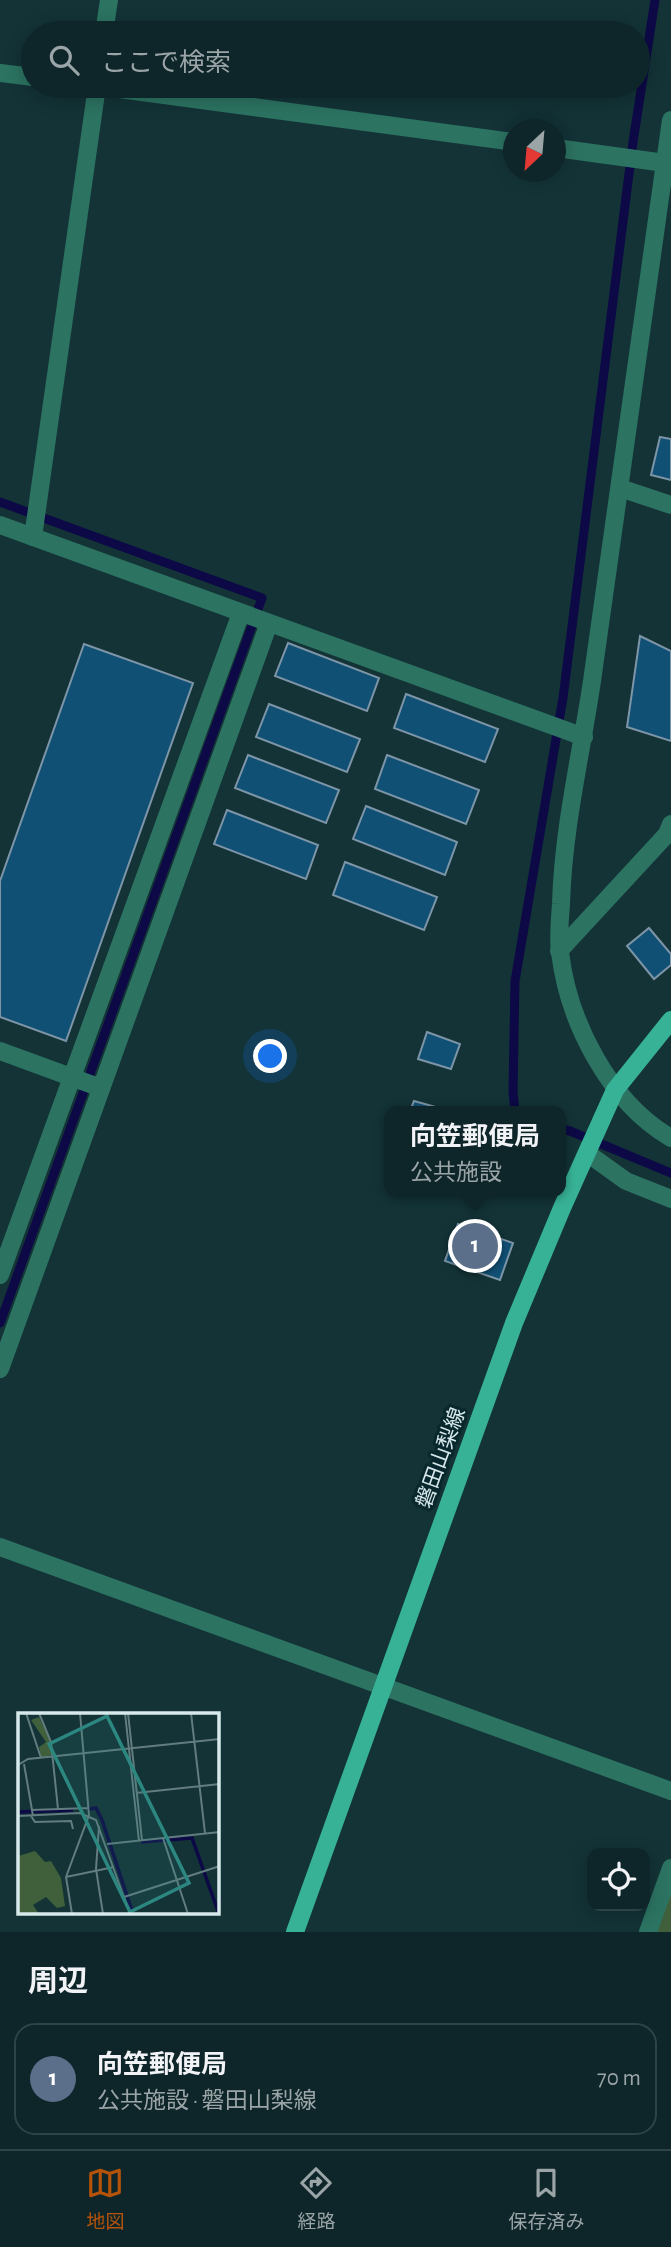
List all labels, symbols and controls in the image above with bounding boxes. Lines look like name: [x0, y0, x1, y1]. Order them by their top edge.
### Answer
search box: [21, 21, 650, 98]
icon: search: [45, 41, 83, 79]
text: ここで検索: [101, 50, 231, 76]
north arrow: [503, 119, 566, 182]
your location: [253, 1039, 287, 1073]
popup: [384, 1106, 566, 1197]
text: 向笠郵便局: [410, 1124, 540, 1150]
text: 公共施設: [410, 1162, 502, 1185]
pin: 1: [452, 1220, 498, 1272]
street label: 磐田山梨線: [412, 1405, 469, 1511]
inset map: [18, 1713, 219, 1914]
map controls: [587, 1848, 650, 1911]
button: locate: [587, 1848, 650, 1911]
text: 周辺: [28, 1967, 88, 1997]
text: 向笠郵便局: [97, 2052, 227, 2078]
text: 1: [49, 2067, 57, 2090]
text: 70 m: [597, 2067, 641, 2090]
text: 公共施設 · 磐田山梨線: [97, 2090, 317, 2113]
tab: 地図: [86, 2164, 125, 2234]
tab: 経路: [297, 2164, 336, 2234]
tab: 保存済み: [508, 2164, 585, 2234]

